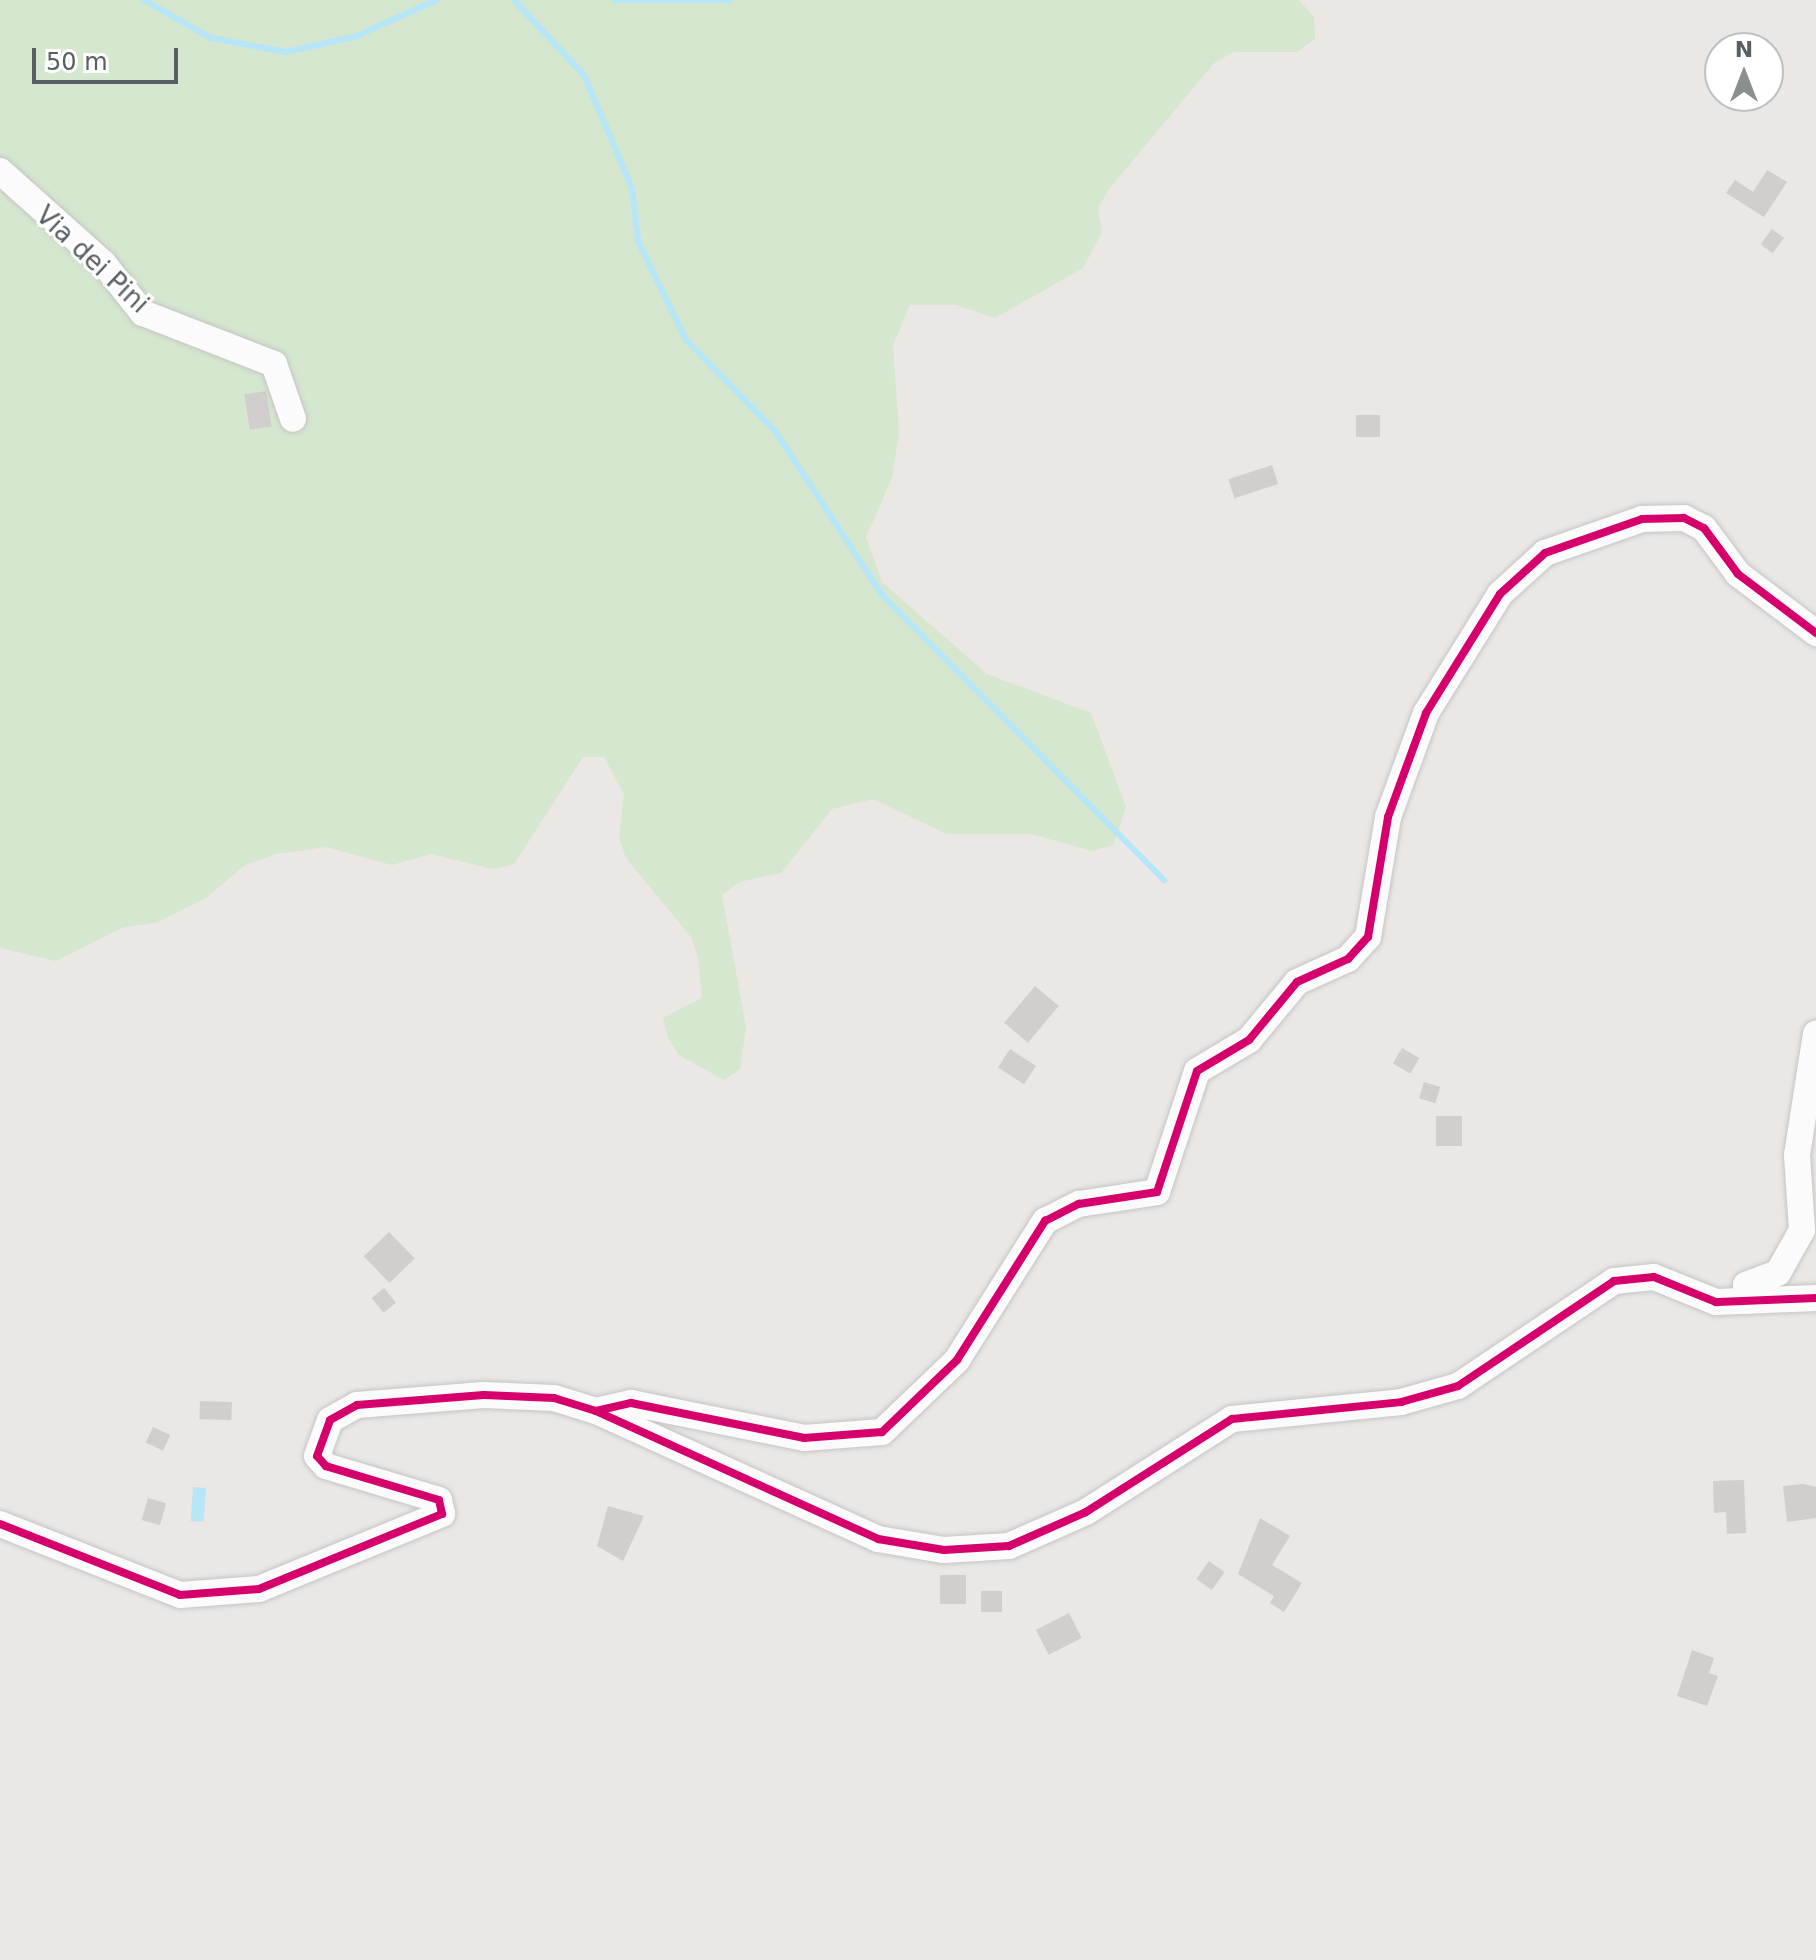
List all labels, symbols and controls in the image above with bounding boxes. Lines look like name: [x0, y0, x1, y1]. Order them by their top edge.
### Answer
scale bar: [36, 32, 182, 82]
north arrow: [1704, 32, 1784, 112]
text: N: [1735, 37, 1753, 62]
text: 50 m: [46, 48, 108, 76]
street label: Via dei Pini: [29, 200, 155, 320]

